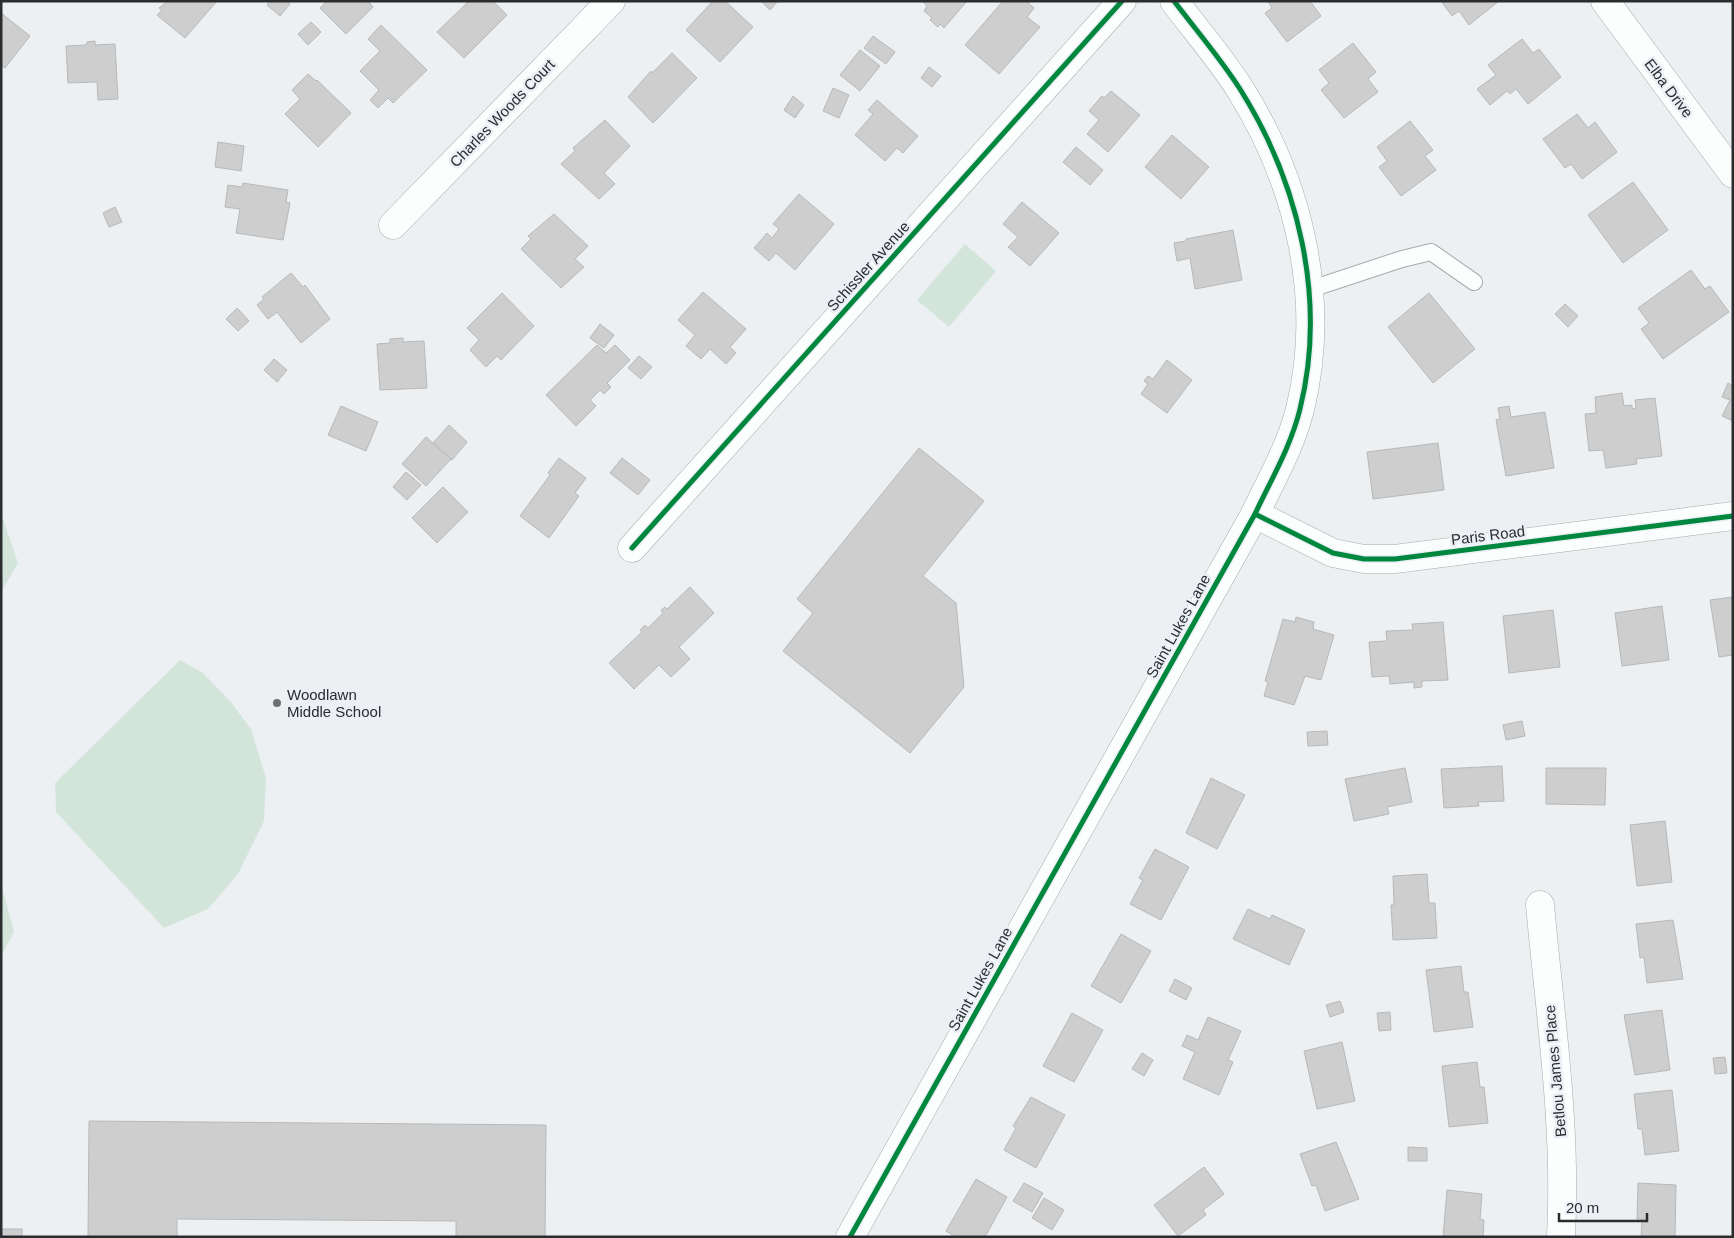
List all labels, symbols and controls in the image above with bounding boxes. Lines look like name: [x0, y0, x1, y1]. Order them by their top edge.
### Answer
street label: Charles Woods Court: [446, 55, 558, 170]
street label: Elba Drive: [1641, 55, 1697, 121]
street label: Schissler Avenue: [823, 218, 913, 314]
street label: Paris Road: [1450, 522, 1526, 548]
street label: Saint Lukes Lane: [1142, 571, 1214, 681]
place label: Woodlawn Middle School: [287, 686, 381, 720]
marker: Woodlawn Middle School: [271, 697, 283, 709]
street label: Saint Lukes Lane: [944, 924, 1016, 1034]
street label: Betlou James Place: [1541, 1004, 1569, 1138]
scale bar: [1559, 1190, 1646, 1222]
text: 20 m: [1566, 1199, 1599, 1216]

